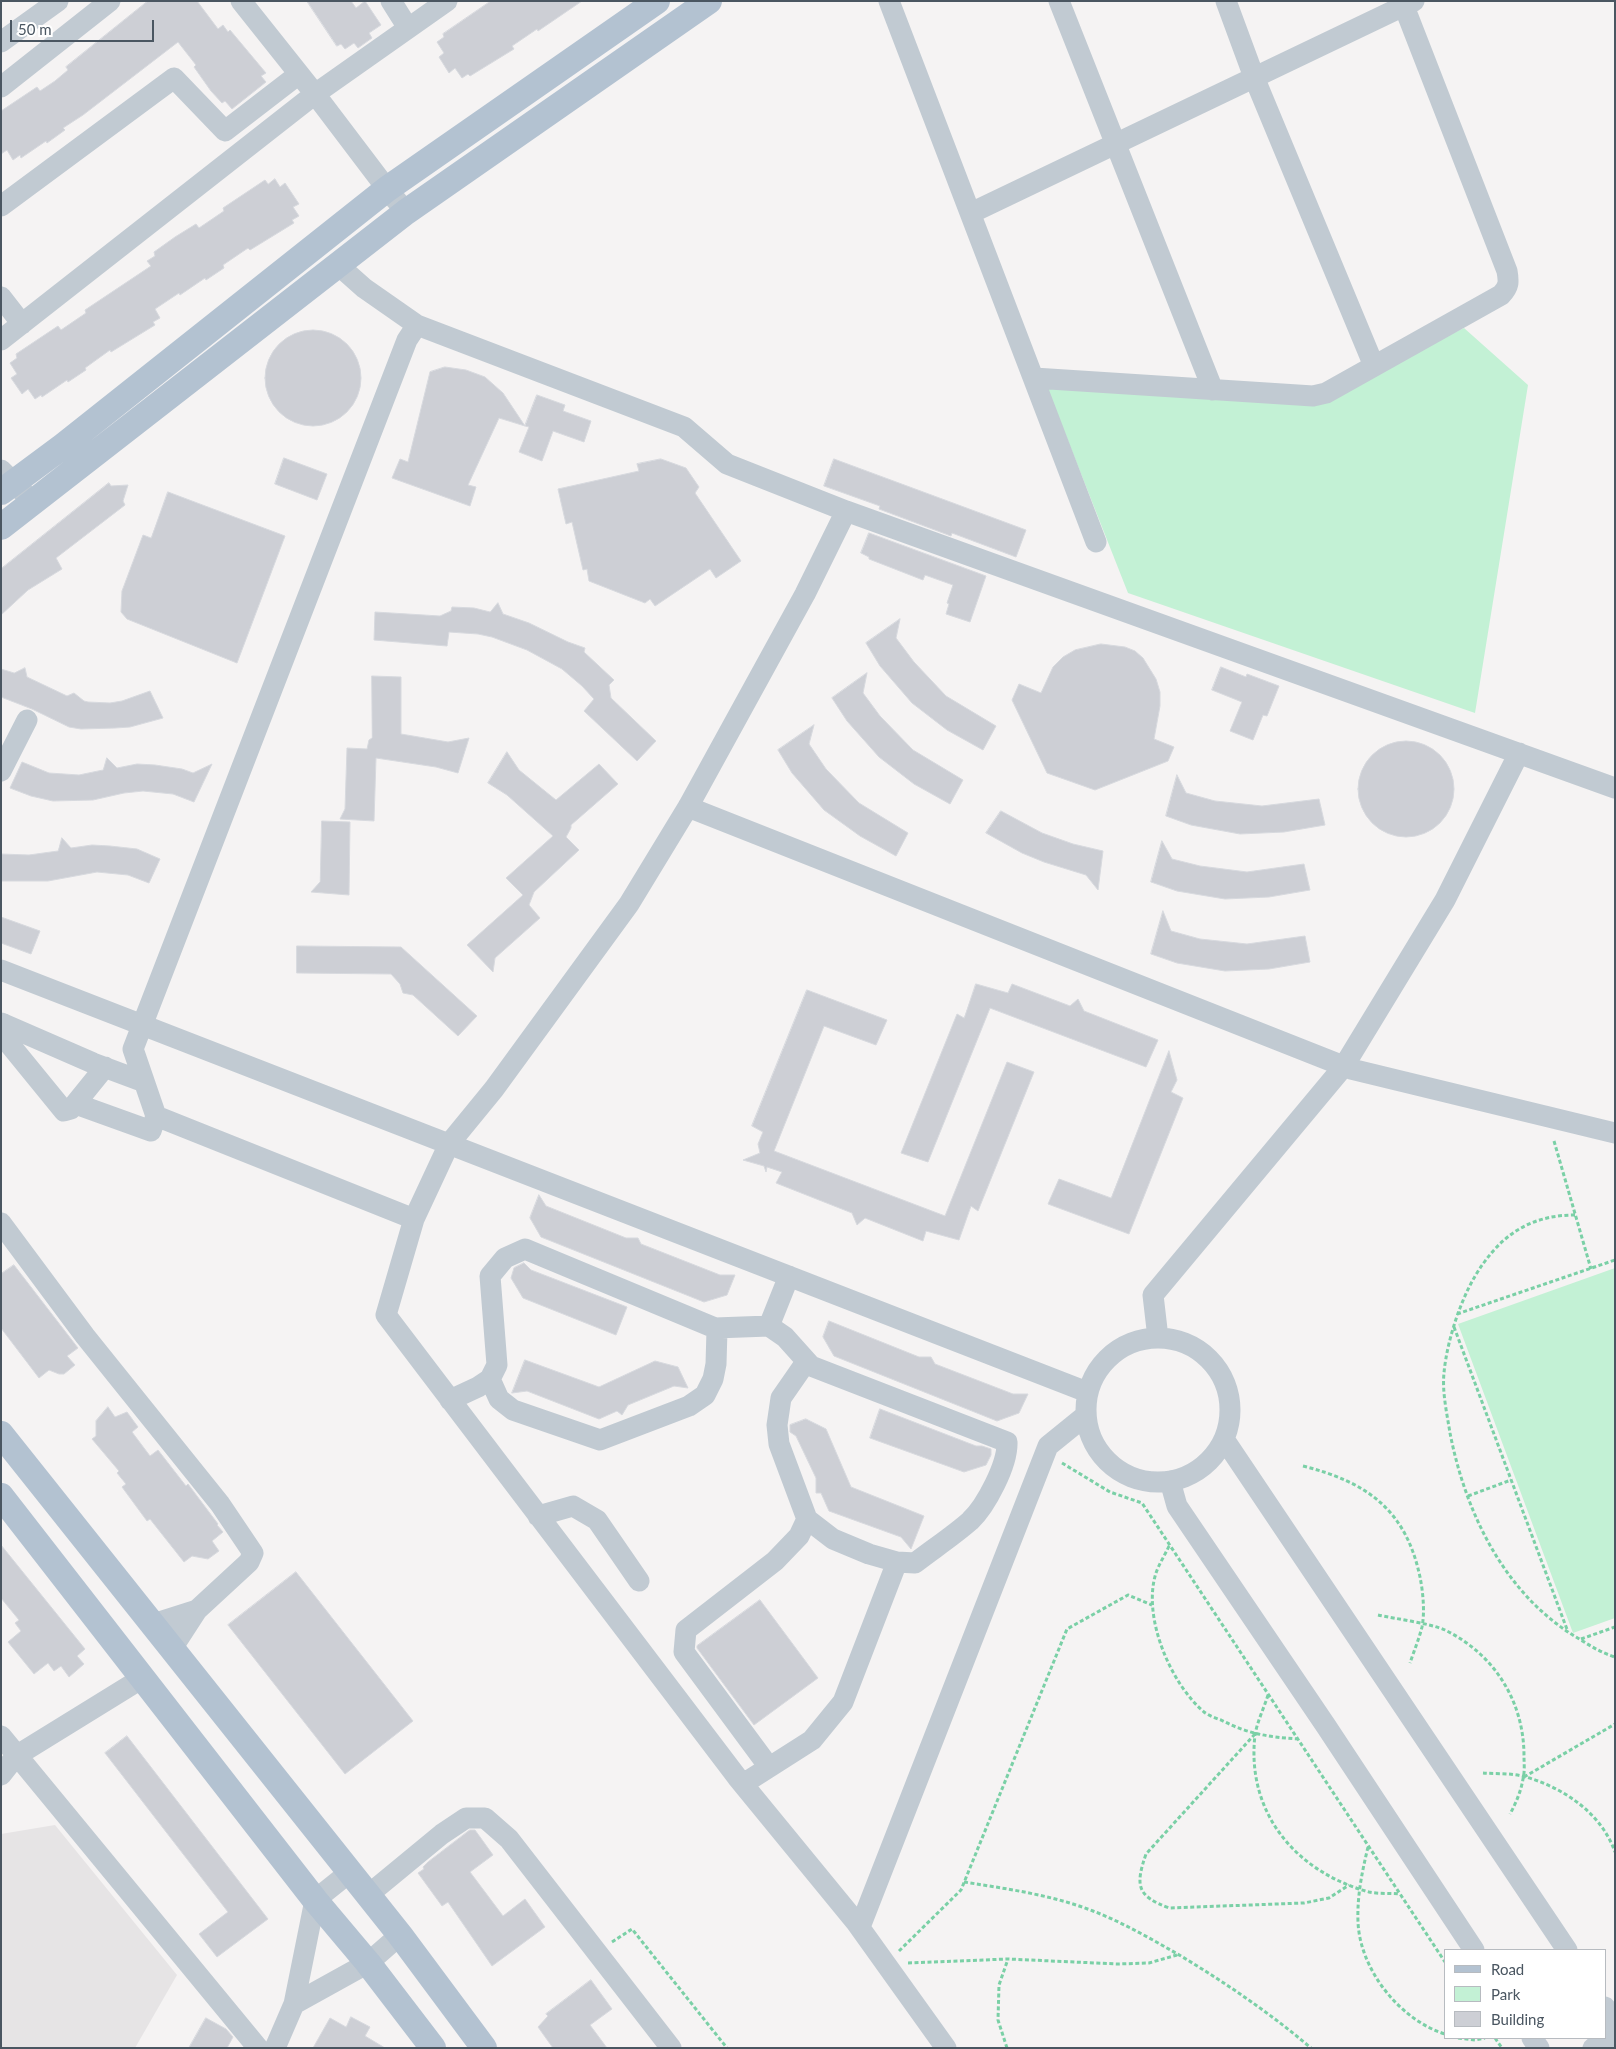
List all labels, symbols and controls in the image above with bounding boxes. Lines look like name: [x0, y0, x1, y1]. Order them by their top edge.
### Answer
scale bar: [12, 10, 156, 42]
text: 50 m: [18, 20, 52, 38]
legend: [1444, 1949, 1606, 2039]
text: Road: [1491, 1960, 1524, 1978]
text: Park: [1491, 1985, 1520, 2003]
text: Building: [1491, 2010, 1544, 2028]

